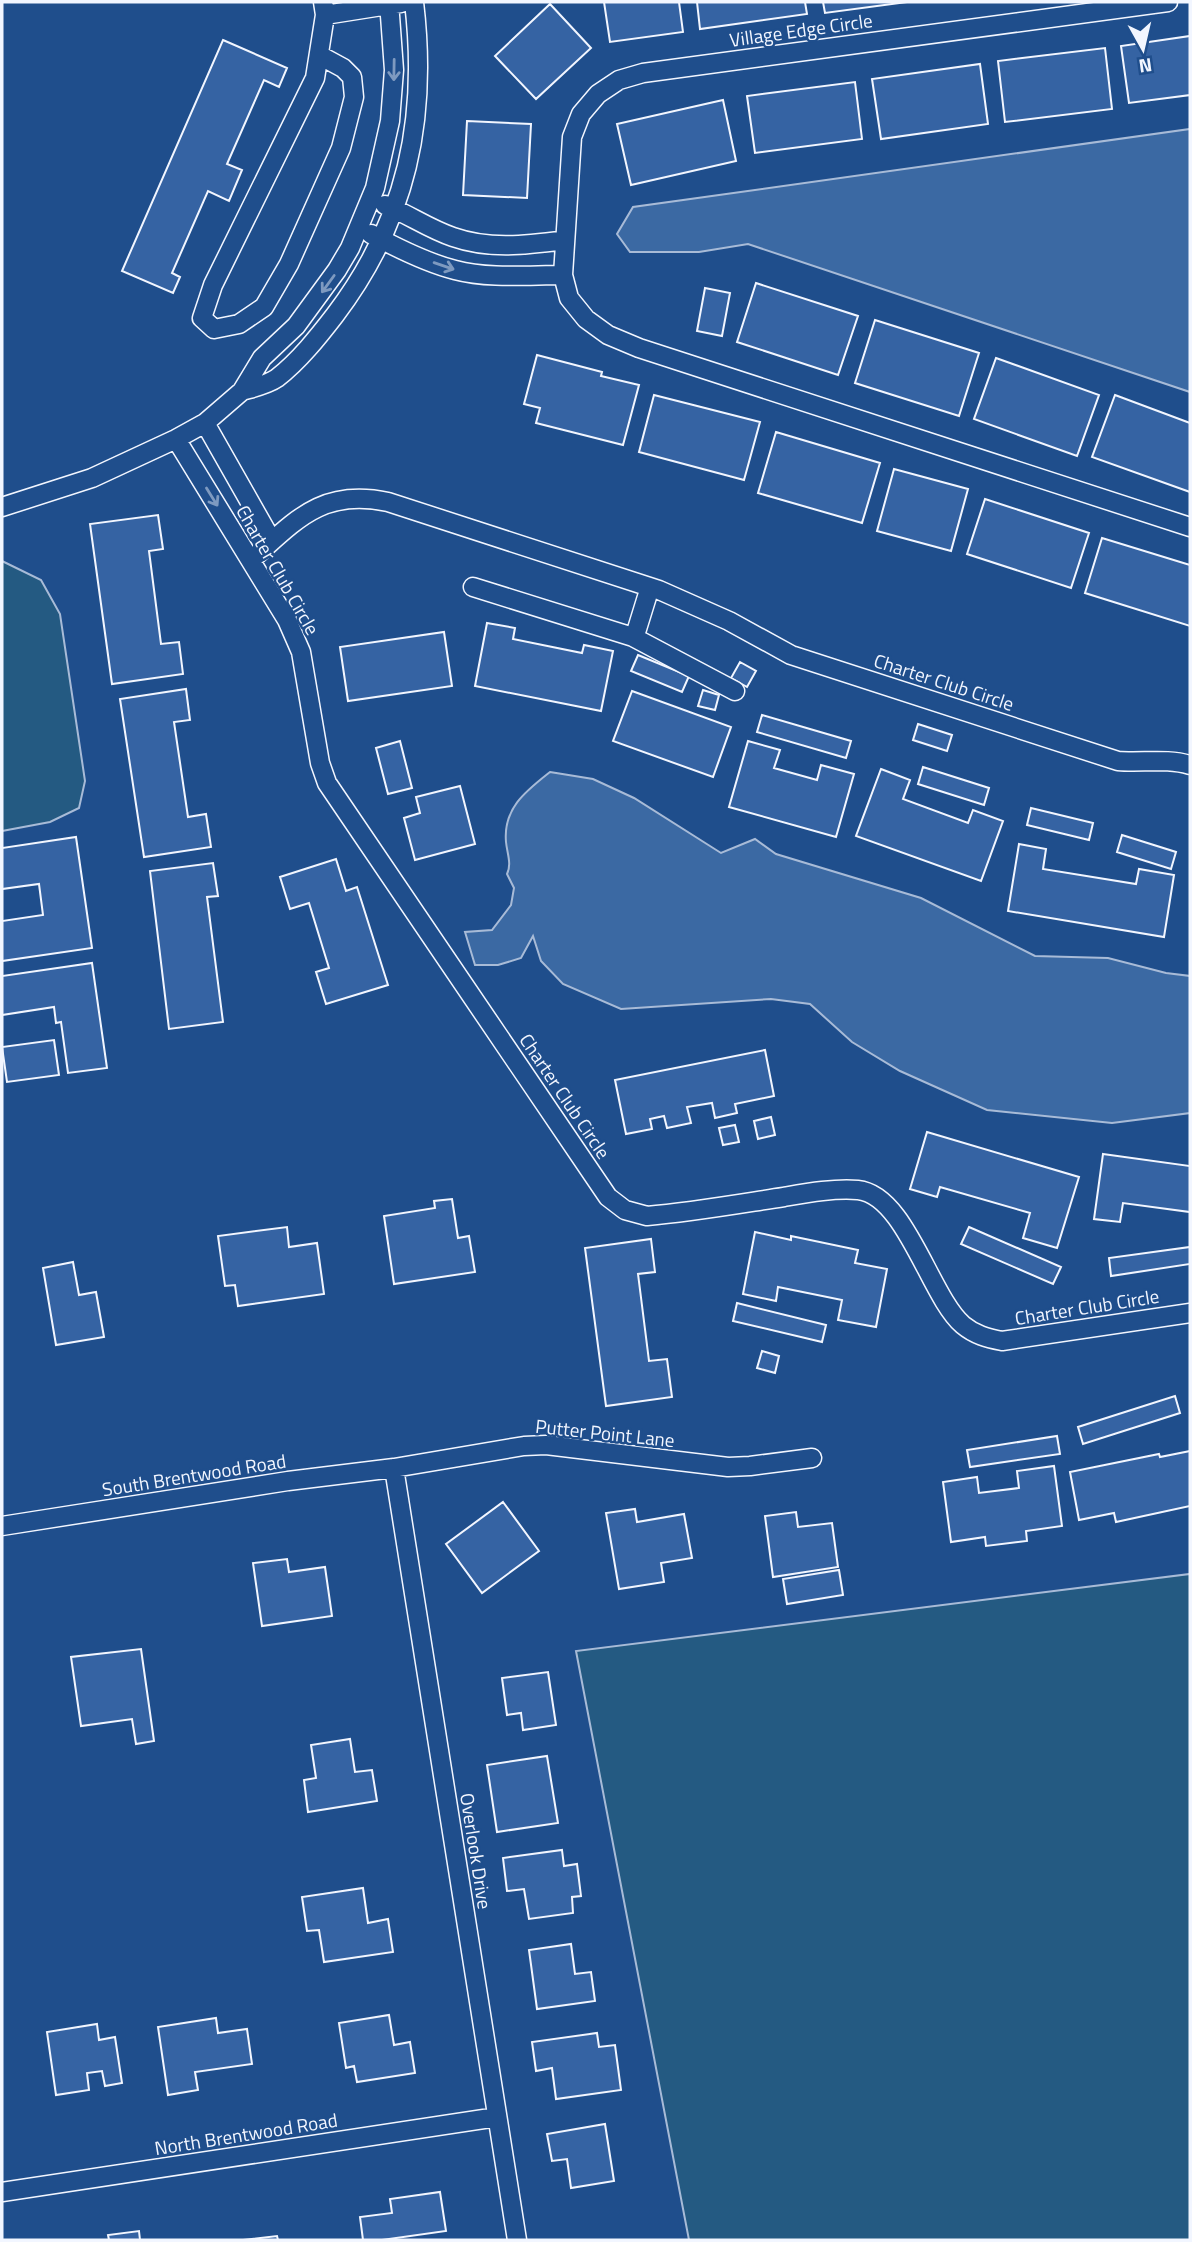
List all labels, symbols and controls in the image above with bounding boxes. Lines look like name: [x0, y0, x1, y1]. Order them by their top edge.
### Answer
street label: Village Edge Circle: [728, 5, 874, 54]
north arrow: [1108, 14, 1178, 84]
text: N: [1137, 51, 1154, 82]
one-way arrow: [387, 58, 400, 81]
one-way arrow: [432, 261, 454, 273]
one-way arrow: [320, 274, 335, 293]
one-way arrow: [206, 487, 220, 507]
street label: Charter Club Circle: [229, 499, 327, 640]
street label: Charter Club Circle: [870, 645, 1018, 718]
street label: Charter Club Circle: [513, 1027, 618, 1164]
street label: Charter Club Circle: [1013, 1281, 1161, 1332]
street label: Putter Point Lane: [534, 1411, 676, 1454]
street label: South Brentwood Road: [100, 1446, 288, 1503]
street label: Overlook Drive: [453, 1791, 500, 1911]
street label: North Brentwood Road: [152, 2105, 339, 2162]

